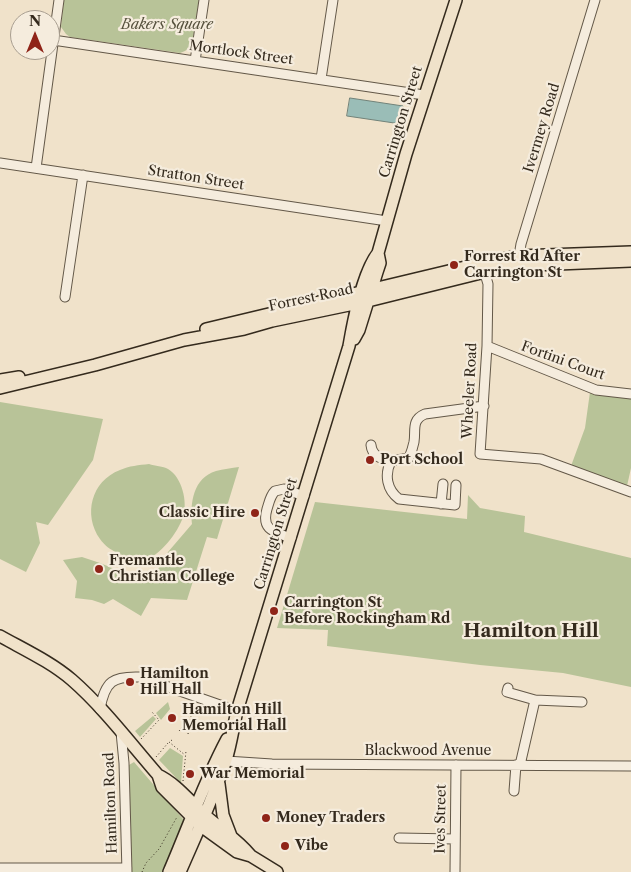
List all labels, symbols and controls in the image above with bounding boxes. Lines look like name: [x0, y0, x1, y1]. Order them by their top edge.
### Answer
north arrow: [10, 10, 60, 60]
text: N: [29, 12, 41, 30]
park label: Bakers Square: [121, 17, 213, 33]
street label: Mortlock Street: [188, 37, 294, 69]
street label: Carrington Street: [376, 64, 426, 180]
street label: Ivermey Road: [520, 81, 564, 175]
street label: Stratton Street: [147, 162, 245, 194]
place label: Forrest Rd After Carrington St: [464, 249, 580, 282]
marker: Forrest Rd After Carrington St: [448, 259, 460, 271]
street label: Forrest Road: [267, 281, 355, 315]
street label: Fortini Court: [519, 338, 607, 384]
street label: Wheeler Road: [459, 342, 481, 440]
place label: Port School: [380, 452, 463, 468]
marker: Port School: [364, 454, 376, 466]
street label: Carrington Street: [251, 476, 301, 592]
place label: Classic Hire: [159, 505, 245, 521]
marker: Classic Hire: [249, 507, 261, 519]
place label: Fremantle Christian College: [109, 553, 235, 586]
marker: Fremantle Christian College: [93, 563, 105, 575]
place label: Carrington St Before Rockingham Rd: [284, 595, 450, 628]
marker: Carrington St Before Rockingham Rd: [268, 605, 280, 617]
district label: Hamilton Hill: [463, 621, 599, 643]
place label: Hamilton Hill Hall: [140, 666, 209, 699]
marker: Hamilton Hill Hall: [124, 676, 136, 688]
place label: Hamilton Hill Memorial Hall: [182, 702, 287, 734]
marker: Hamilton Hill Memorial Hall: [166, 712, 178, 724]
street label: Blackwood Avenue: [365, 743, 491, 759]
street label: Hamilton Road: [101, 752, 121, 854]
place label: War Memorial: [200, 766, 305, 782]
marker: War Memorial: [184, 768, 196, 780]
street label: Ives Street: [432, 784, 450, 854]
place label: Money Traders: [276, 810, 385, 826]
marker: Money Traders: [260, 812, 272, 824]
place label: Vibe: [295, 838, 328, 854]
marker: Vibe: [279, 840, 291, 852]

